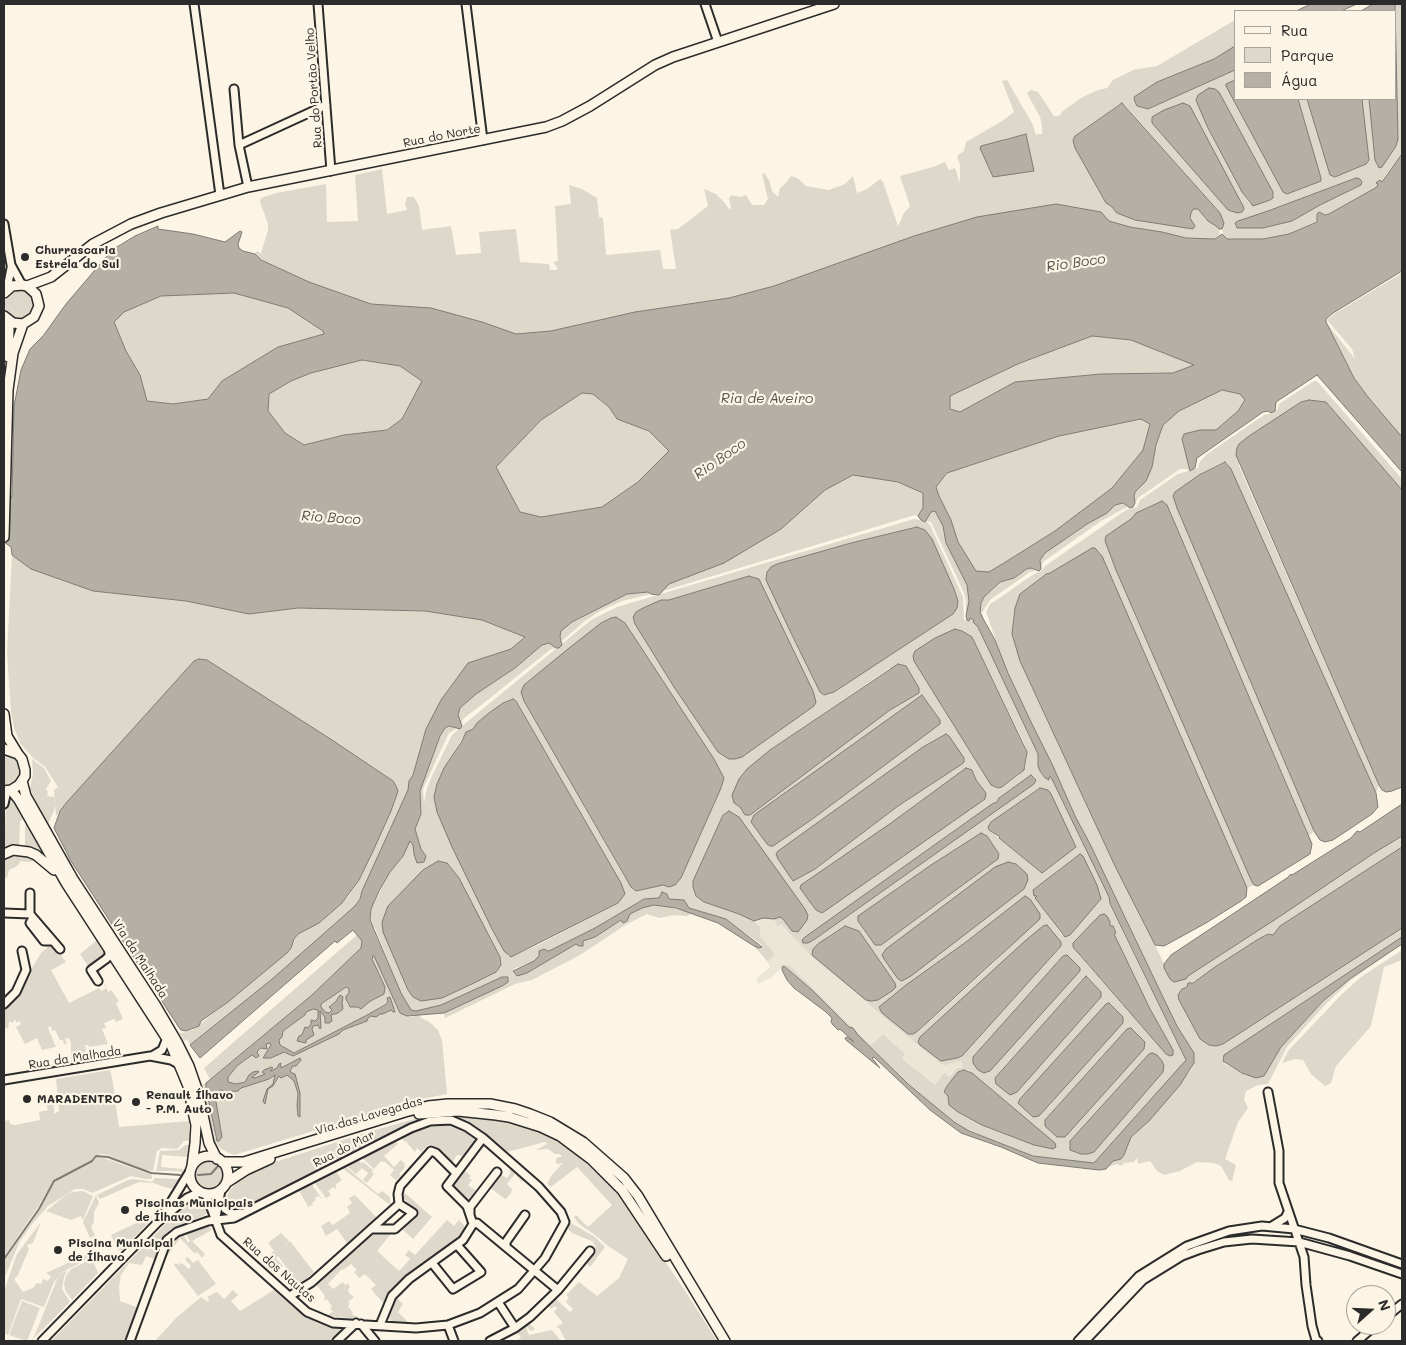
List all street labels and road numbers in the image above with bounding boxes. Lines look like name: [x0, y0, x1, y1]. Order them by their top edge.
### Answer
street label: Rua do Portão Velho: [303, 27, 325, 149]
street label: Rua do Norte: [402, 121, 482, 151]
street label: Via da Malhada: [109, 917, 171, 1001]
street label: Rua da Malhada: [28, 1044, 122, 1072]
street label: Via das Lavegadas: [314, 1094, 424, 1138]
street label: Rua do Mar: [311, 1127, 377, 1171]
street label: Rua dos Nautas: [240, 1235, 318, 1305]

